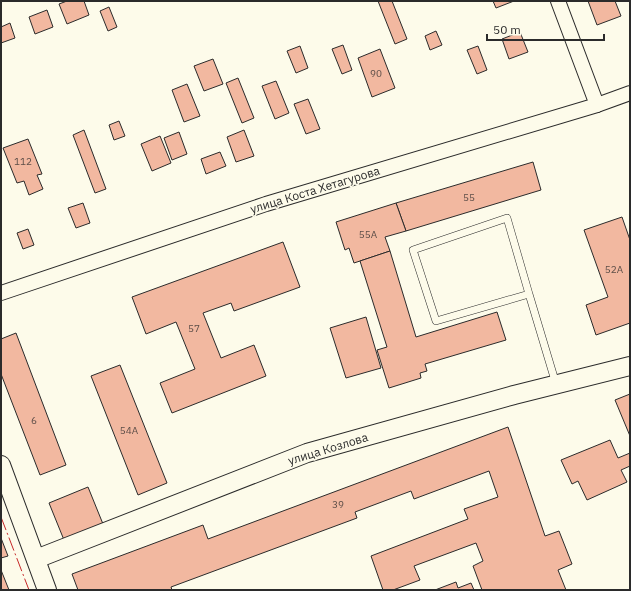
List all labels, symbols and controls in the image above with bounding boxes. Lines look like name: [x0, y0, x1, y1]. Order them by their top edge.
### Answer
scale bar: [487, 16, 604, 42]
text: 50 m: [493, 22, 521, 37]
house number: 90: [370, 67, 382, 80]
house number: 112: [14, 155, 32, 168]
street label: улица Коста Хетагурова: [248, 162, 382, 216]
house number: 55: [463, 191, 475, 204]
house number: 55А: [359, 228, 378, 241]
house number: 52А: [605, 263, 624, 276]
house number: 57: [188, 322, 200, 335]
house number: 6: [31, 414, 37, 427]
house number: 54А: [120, 424, 139, 437]
street label: улица Козлова: [286, 429, 370, 468]
house number: 39: [332, 498, 344, 511]

